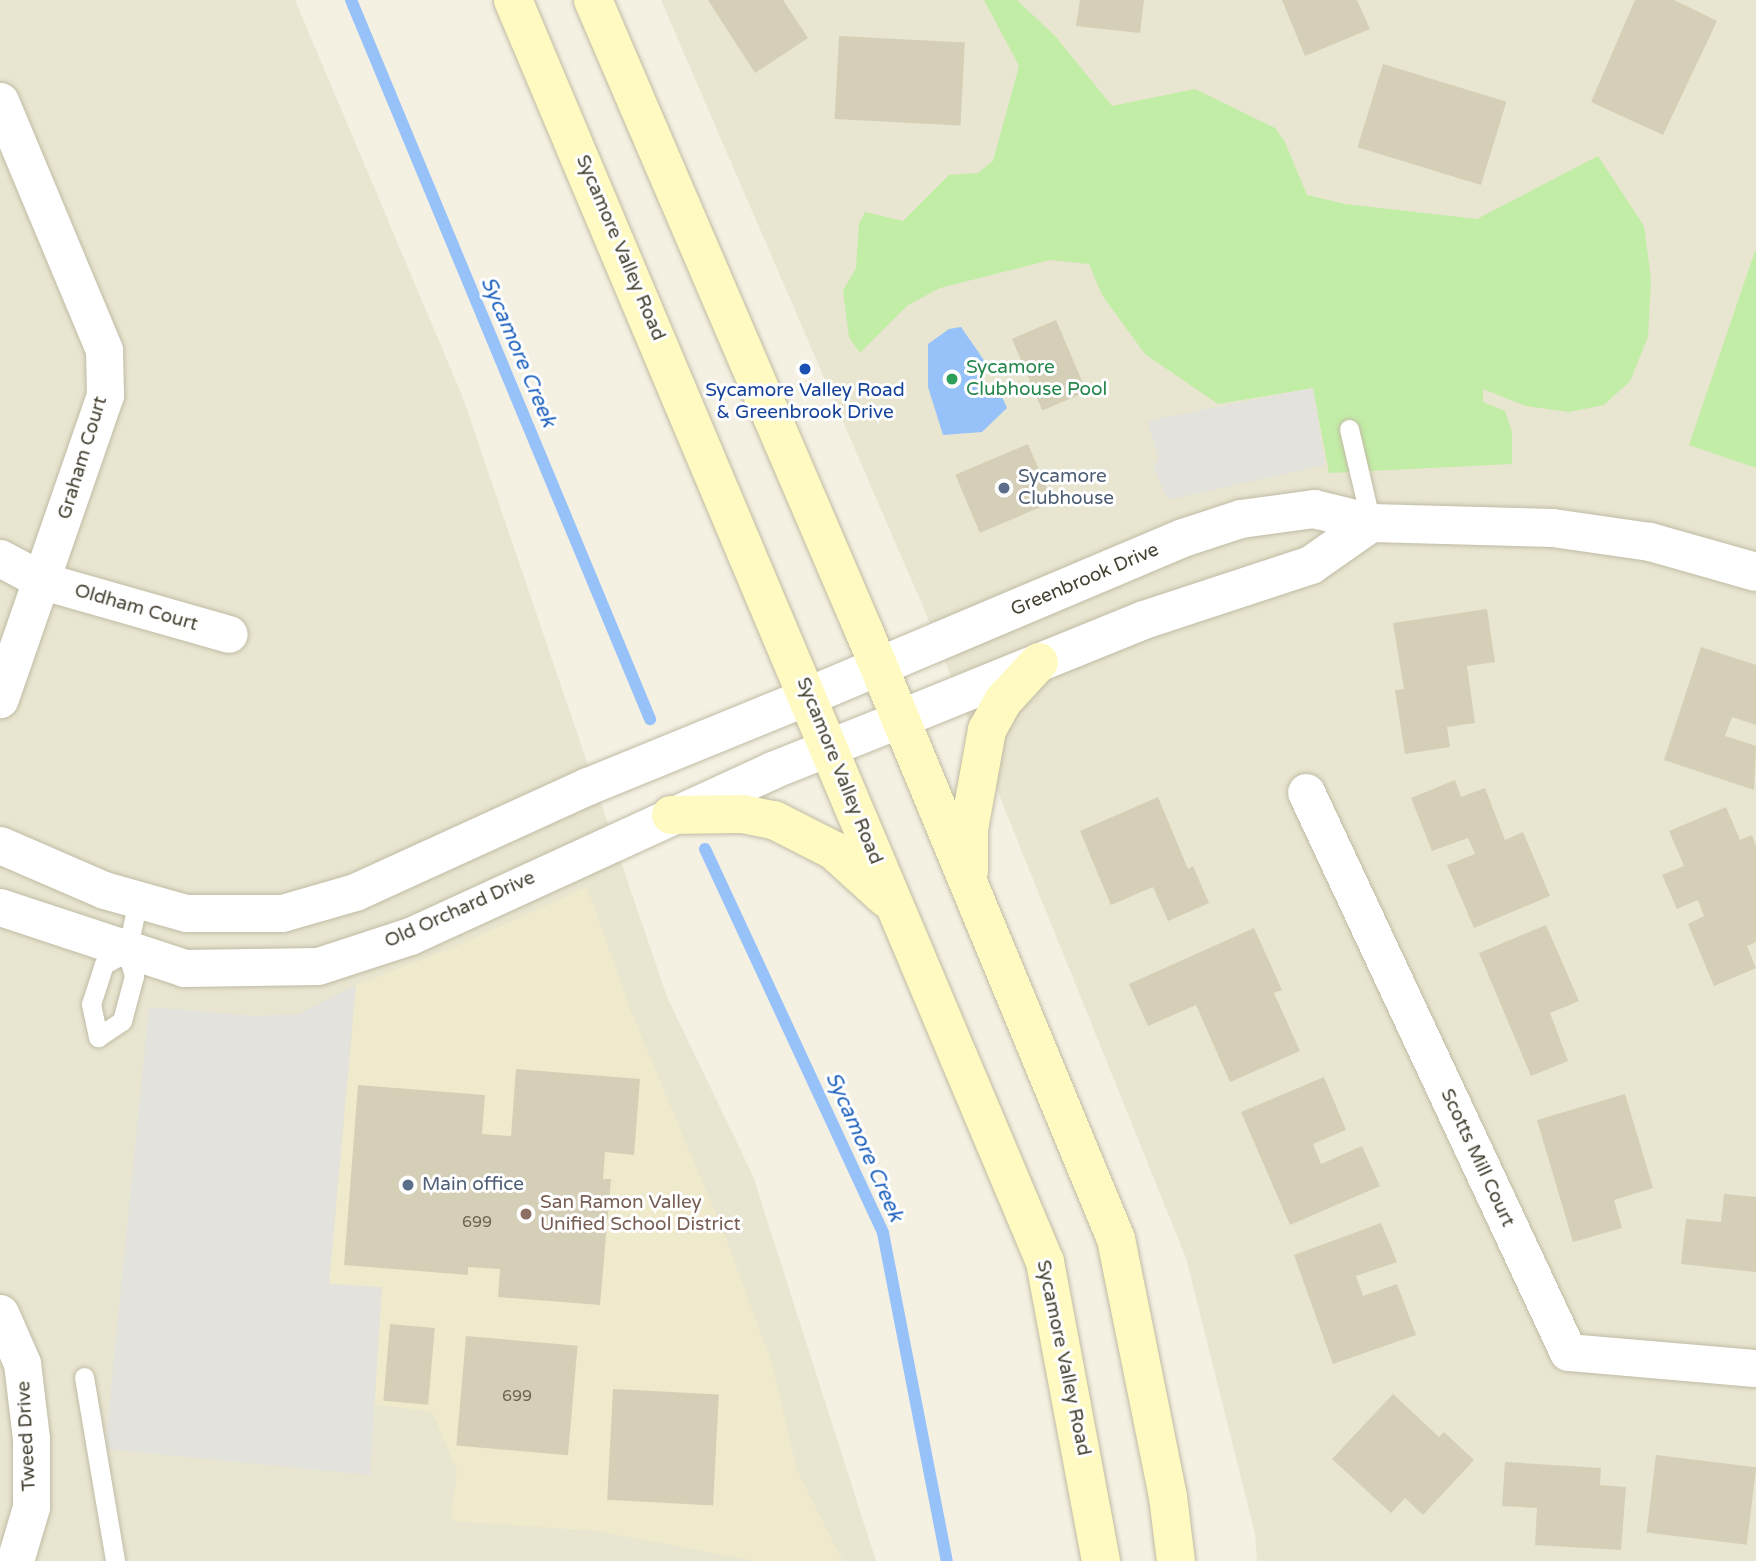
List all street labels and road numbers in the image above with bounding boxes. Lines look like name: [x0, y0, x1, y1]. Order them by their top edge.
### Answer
street label: Sycamore Valley Road: [571, 152, 669, 344]
street label: Graham Court: [53, 394, 113, 522]
street label: Greenbrook Drive: [1008, 539, 1162, 621]
street label: Oldham Court: [72, 580, 200, 636]
street label: Sycamore Valley Road: [791, 674, 887, 868]
street label: Old Orchard Drive: [381, 867, 539, 953]
street label: Scotts Mill Court: [1435, 1085, 1519, 1231]
street label: Sycamore Valley Road: [1031, 1258, 1095, 1458]
street label: Tweed Drive: [13, 1380, 41, 1492]

